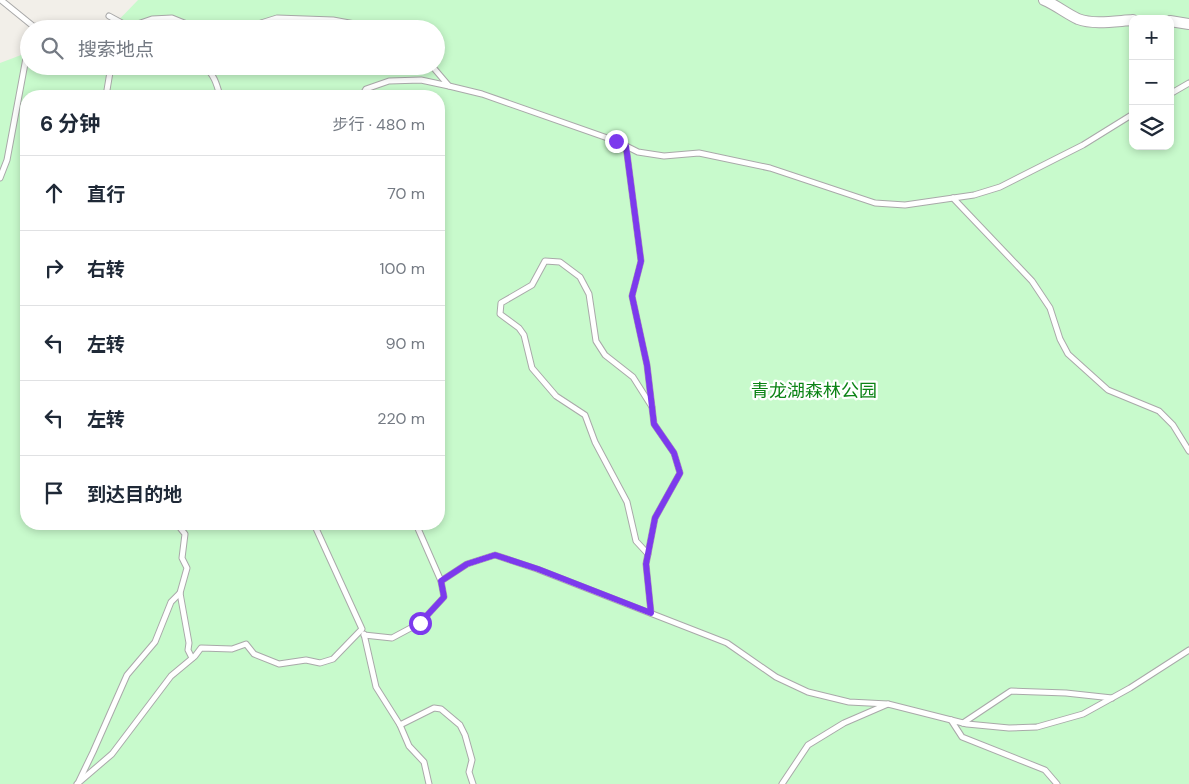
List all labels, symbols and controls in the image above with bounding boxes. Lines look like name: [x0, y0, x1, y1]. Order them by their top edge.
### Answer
map controls: [1129, 15, 1174, 150]
button: +: [1129, 15, 1174, 60]
search box: [20, 20, 445, 75]
icon: search: [38, 34, 66, 62]
text: 搜索地点: [78, 37, 154, 62]
button: −: [1129, 60, 1174, 105]
button: layers: [1129, 105, 1174, 150]
text: 6 分钟: [40, 110, 100, 138]
text: 步行 · 480 m: [332, 114, 425, 135]
route end: [605, 130, 628, 153]
icon: ahead: [40, 179, 68, 207]
text: 直行: [87, 182, 125, 207]
text: 70 m: [387, 183, 425, 204]
icon: right: [40, 254, 68, 282]
text: 右转: [87, 257, 125, 282]
text: 100 m: [380, 258, 425, 279]
icon: left: [40, 329, 68, 357]
text: 左转: [87, 332, 125, 357]
text: 90 m: [385, 333, 425, 354]
park label: 青龙湖森林公园: [751, 379, 877, 403]
icon: left: [40, 404, 68, 432]
text: 左转: [87, 407, 125, 432]
text: 220 m: [377, 408, 425, 429]
icon: arrive: [40, 479, 68, 507]
text: 到达目的地: [87, 482, 182, 507]
route start: [409, 612, 432, 635]

